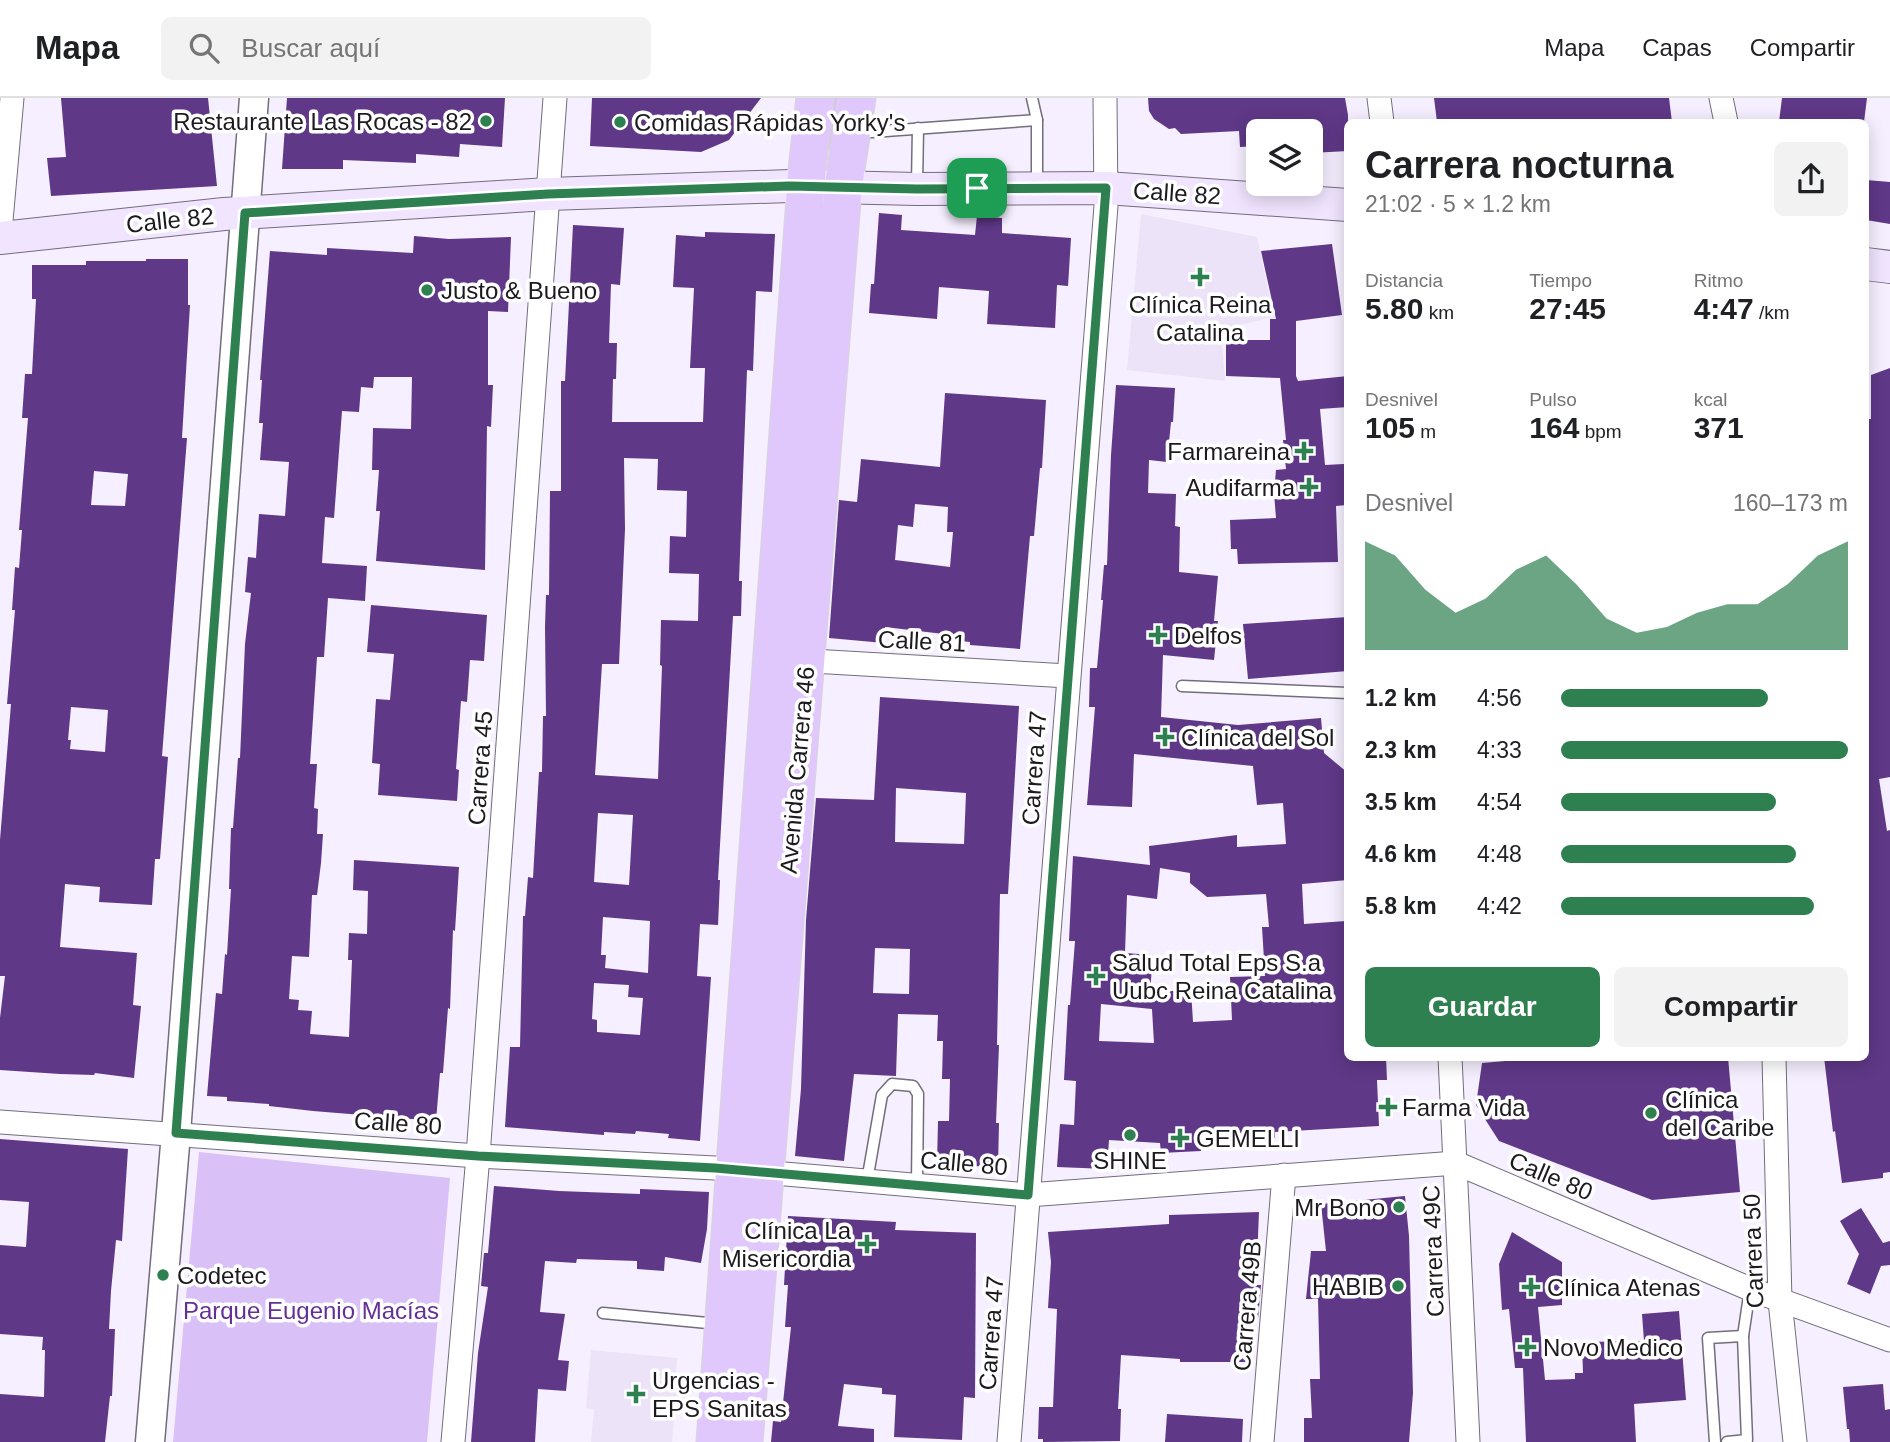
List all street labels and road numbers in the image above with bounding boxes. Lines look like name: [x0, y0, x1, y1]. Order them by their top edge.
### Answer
street label: Calle 82: [1132, 176, 1222, 210]
street label: Calle 82: [125, 202, 215, 238]
street label: Calle 81: [877, 625, 967, 657]
street label: Avenida Carrera 46: [775, 665, 819, 875]
street label: Carrera 45: [463, 710, 497, 826]
street label: Carrera 47: [1017, 710, 1051, 826]
street label: Calle 80: [353, 1106, 443, 1140]
street label: Calle 80: [919, 1146, 1009, 1180]
street label: Calle 80: [1505, 1146, 1597, 1206]
street label: Carrera 49C: [1417, 1185, 1449, 1317]
street label: Carrera 50: [1738, 1193, 1768, 1309]
street label: Carrera 49B: [1228, 1240, 1266, 1372]
street label: Carrera 47: [974, 1275, 1008, 1391]

